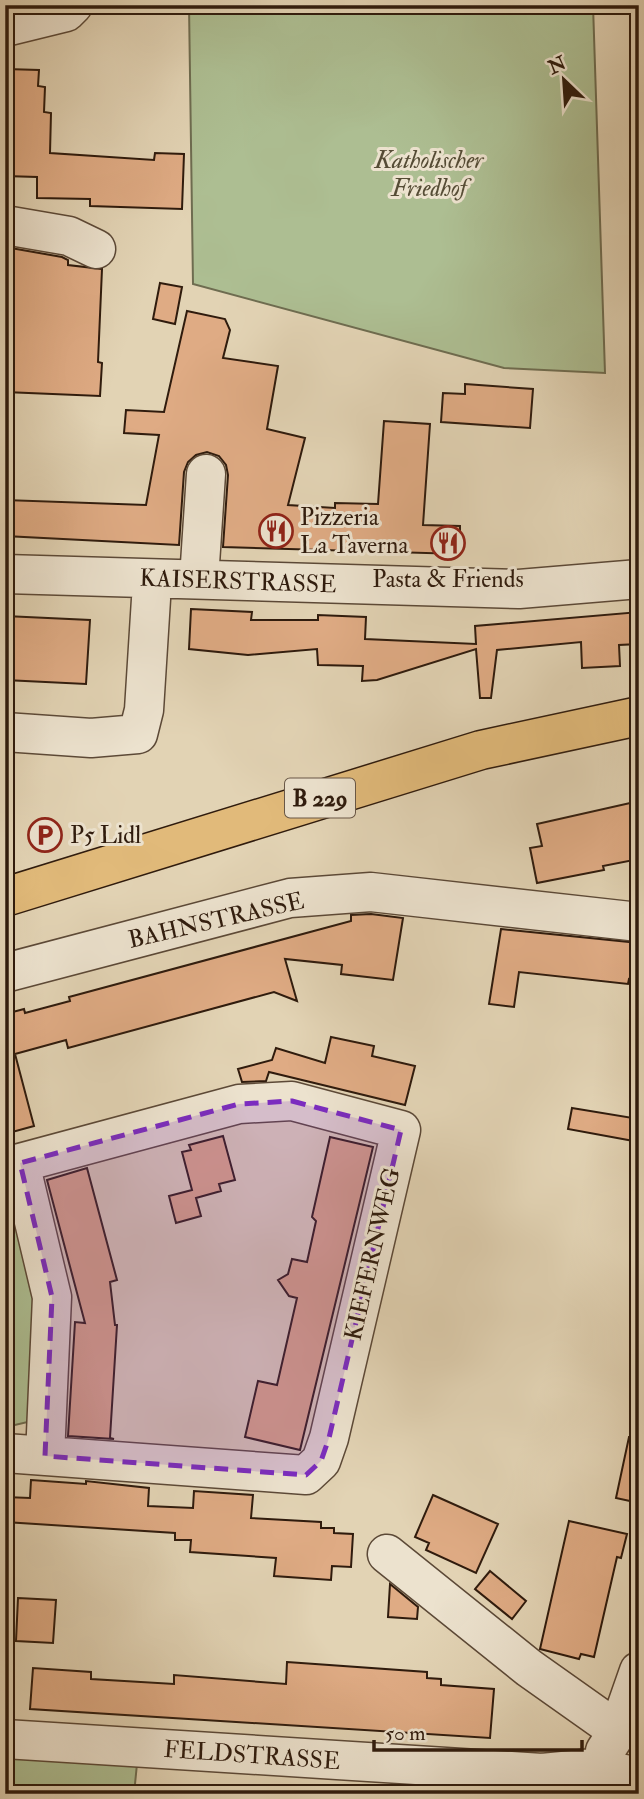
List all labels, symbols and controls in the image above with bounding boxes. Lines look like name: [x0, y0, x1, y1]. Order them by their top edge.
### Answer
north arrow: [528, 46, 598, 116]
text: N: [544, 51, 571, 80]
park label: Katholischer Friedhof: [374, 145, 484, 204]
place label: Pizzeria La Taverna: [300, 502, 409, 561]
restaurant icon: Pizzeria La Taverna: [257, 512, 295, 550]
restaurant icon: Pasta & Friends: [429, 524, 467, 562]
street label: KAISERSTRASSE: [139, 563, 337, 600]
place label: Pasta & Friends: [372, 564, 524, 595]
road number: B 229: [285, 778, 355, 818]
parking icon: P5 Lidl: [26, 816, 64, 854]
place label: P5 Lidl: [70, 820, 141, 851]
street label: BAHNSTRASSE: [125, 885, 307, 956]
street label: KIEFERNWEG: [338, 1165, 407, 1344]
scale bar: [374, 1708, 583, 1752]
text: 50 m: [385, 1720, 426, 1747]
street label: FELDSTRASSE: [163, 1734, 341, 1777]

